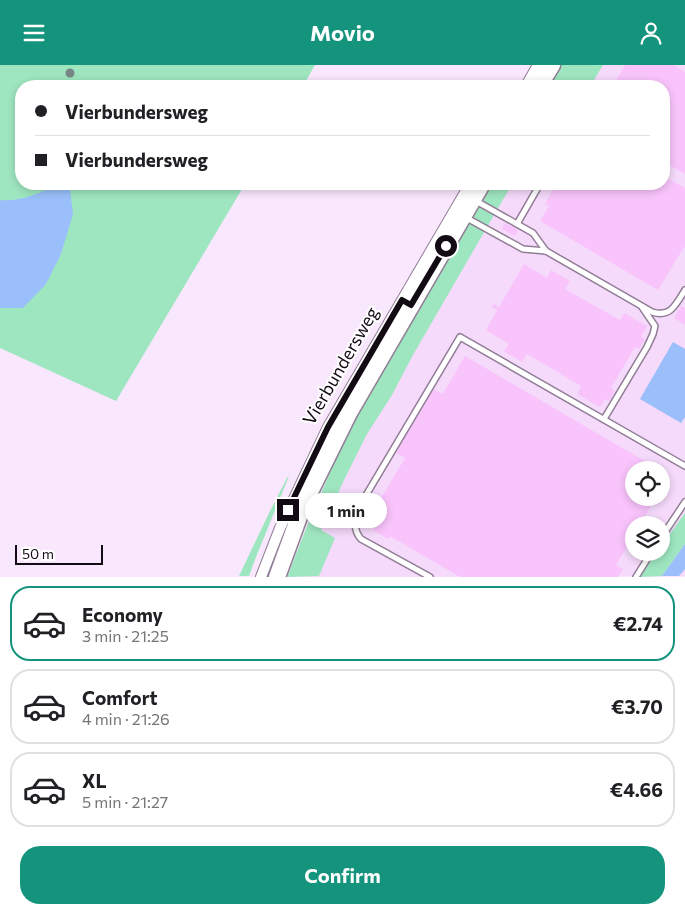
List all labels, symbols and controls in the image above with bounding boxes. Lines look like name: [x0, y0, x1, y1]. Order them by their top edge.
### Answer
icon: menu: [20, 19, 48, 47]
text: Movio: [310, 19, 375, 46]
icon: person: [637, 19, 665, 47]
text: Vierbundersweg: [65, 100, 208, 123]
text: Vierbundersweg: [65, 148, 208, 171]
route start: [435, 235, 457, 257]
street label: Vierbundersweg: [297, 302, 383, 429]
map controls: [625, 461, 670, 561]
button: locate: [625, 461, 670, 506]
callout: 1 min: [306, 493, 388, 527]
route end: [277, 499, 299, 521]
text: 1 min: [327, 501, 365, 520]
button: layers: [625, 516, 670, 561]
scale bar: [15, 542, 102, 565]
text: 50 m: [22, 545, 54, 562]
icon: car: [22, 601, 67, 646]
text: Economy: [82, 603, 163, 626]
text: €2.74: [613, 612, 663, 635]
text: 3 min · 21:25: [82, 626, 169, 645]
icon: car: [22, 684, 67, 729]
text: Comfort: [82, 686, 158, 709]
text: €3.70: [611, 695, 663, 718]
text: 4 min · 21:26: [82, 709, 170, 728]
icon: car: [22, 767, 67, 812]
text: XL: [82, 769, 107, 792]
text: €4.66: [610, 778, 663, 801]
text: 5 min · 21:27: [82, 792, 168, 811]
button: Confirm: [20, 846, 665, 904]

